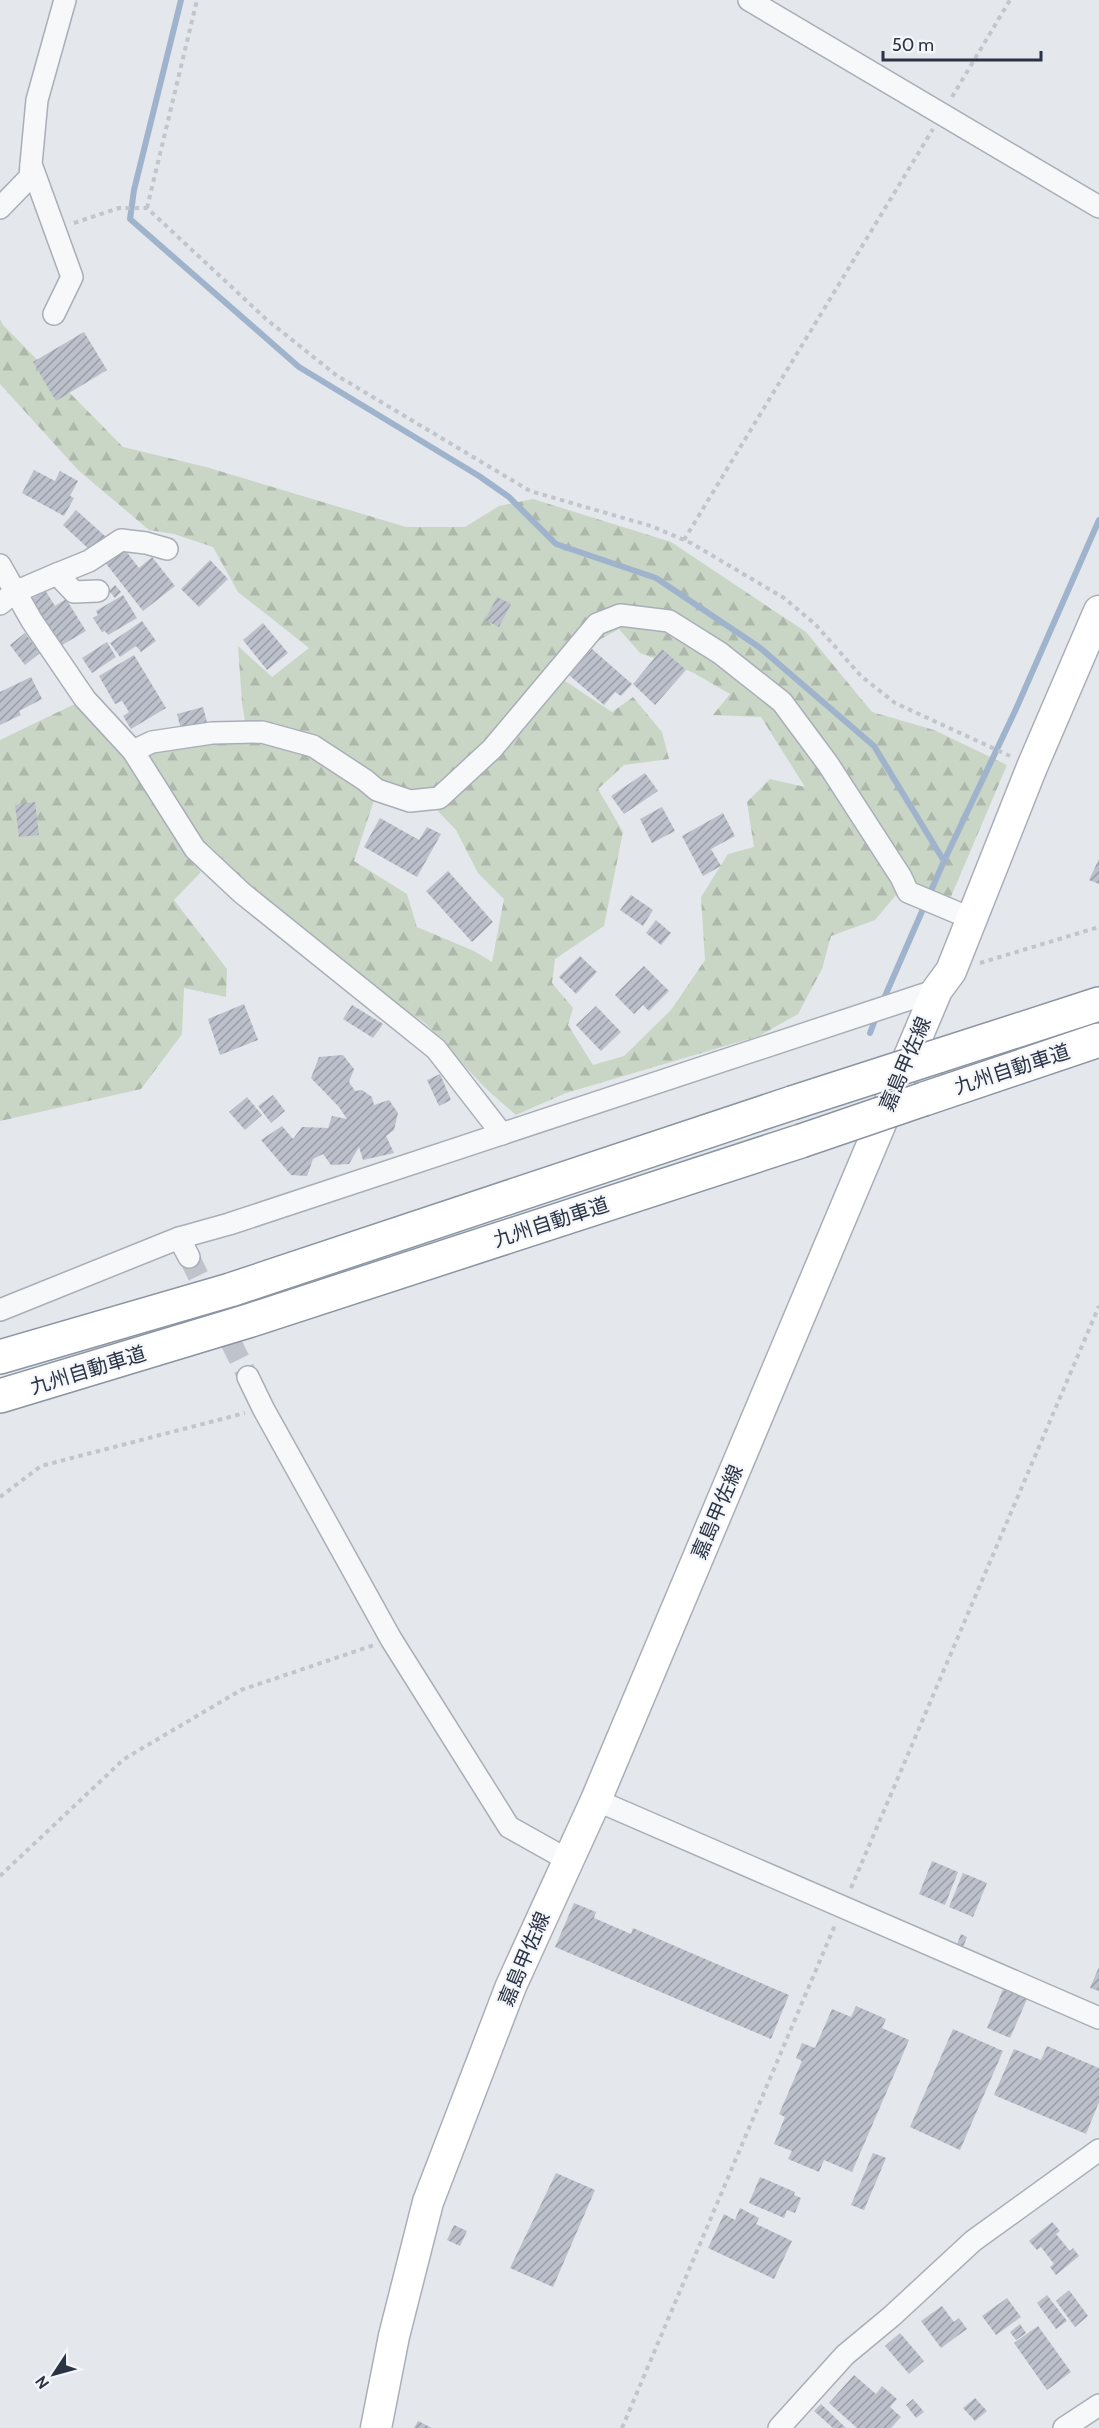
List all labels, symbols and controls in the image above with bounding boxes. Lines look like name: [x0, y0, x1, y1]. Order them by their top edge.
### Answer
scale bar: [883, 24, 1040, 62]
text: 50 m: [892, 34, 934, 56]
street label: 嘉島甲佐線: [874, 1013, 936, 1115]
street label: 九州自動車道: [951, 1039, 1073, 1099]
street label: 九州自動車道: [490, 1192, 612, 1252]
street label: 九州自動車道: [27, 1341, 149, 1399]
street label: 嘉島甲佐線: [686, 1461, 748, 1563]
street label: 嘉島甲佐線: [493, 1908, 555, 2010]
north arrow: [24, 2344, 84, 2404]
text: N: [31, 2372, 53, 2393]

